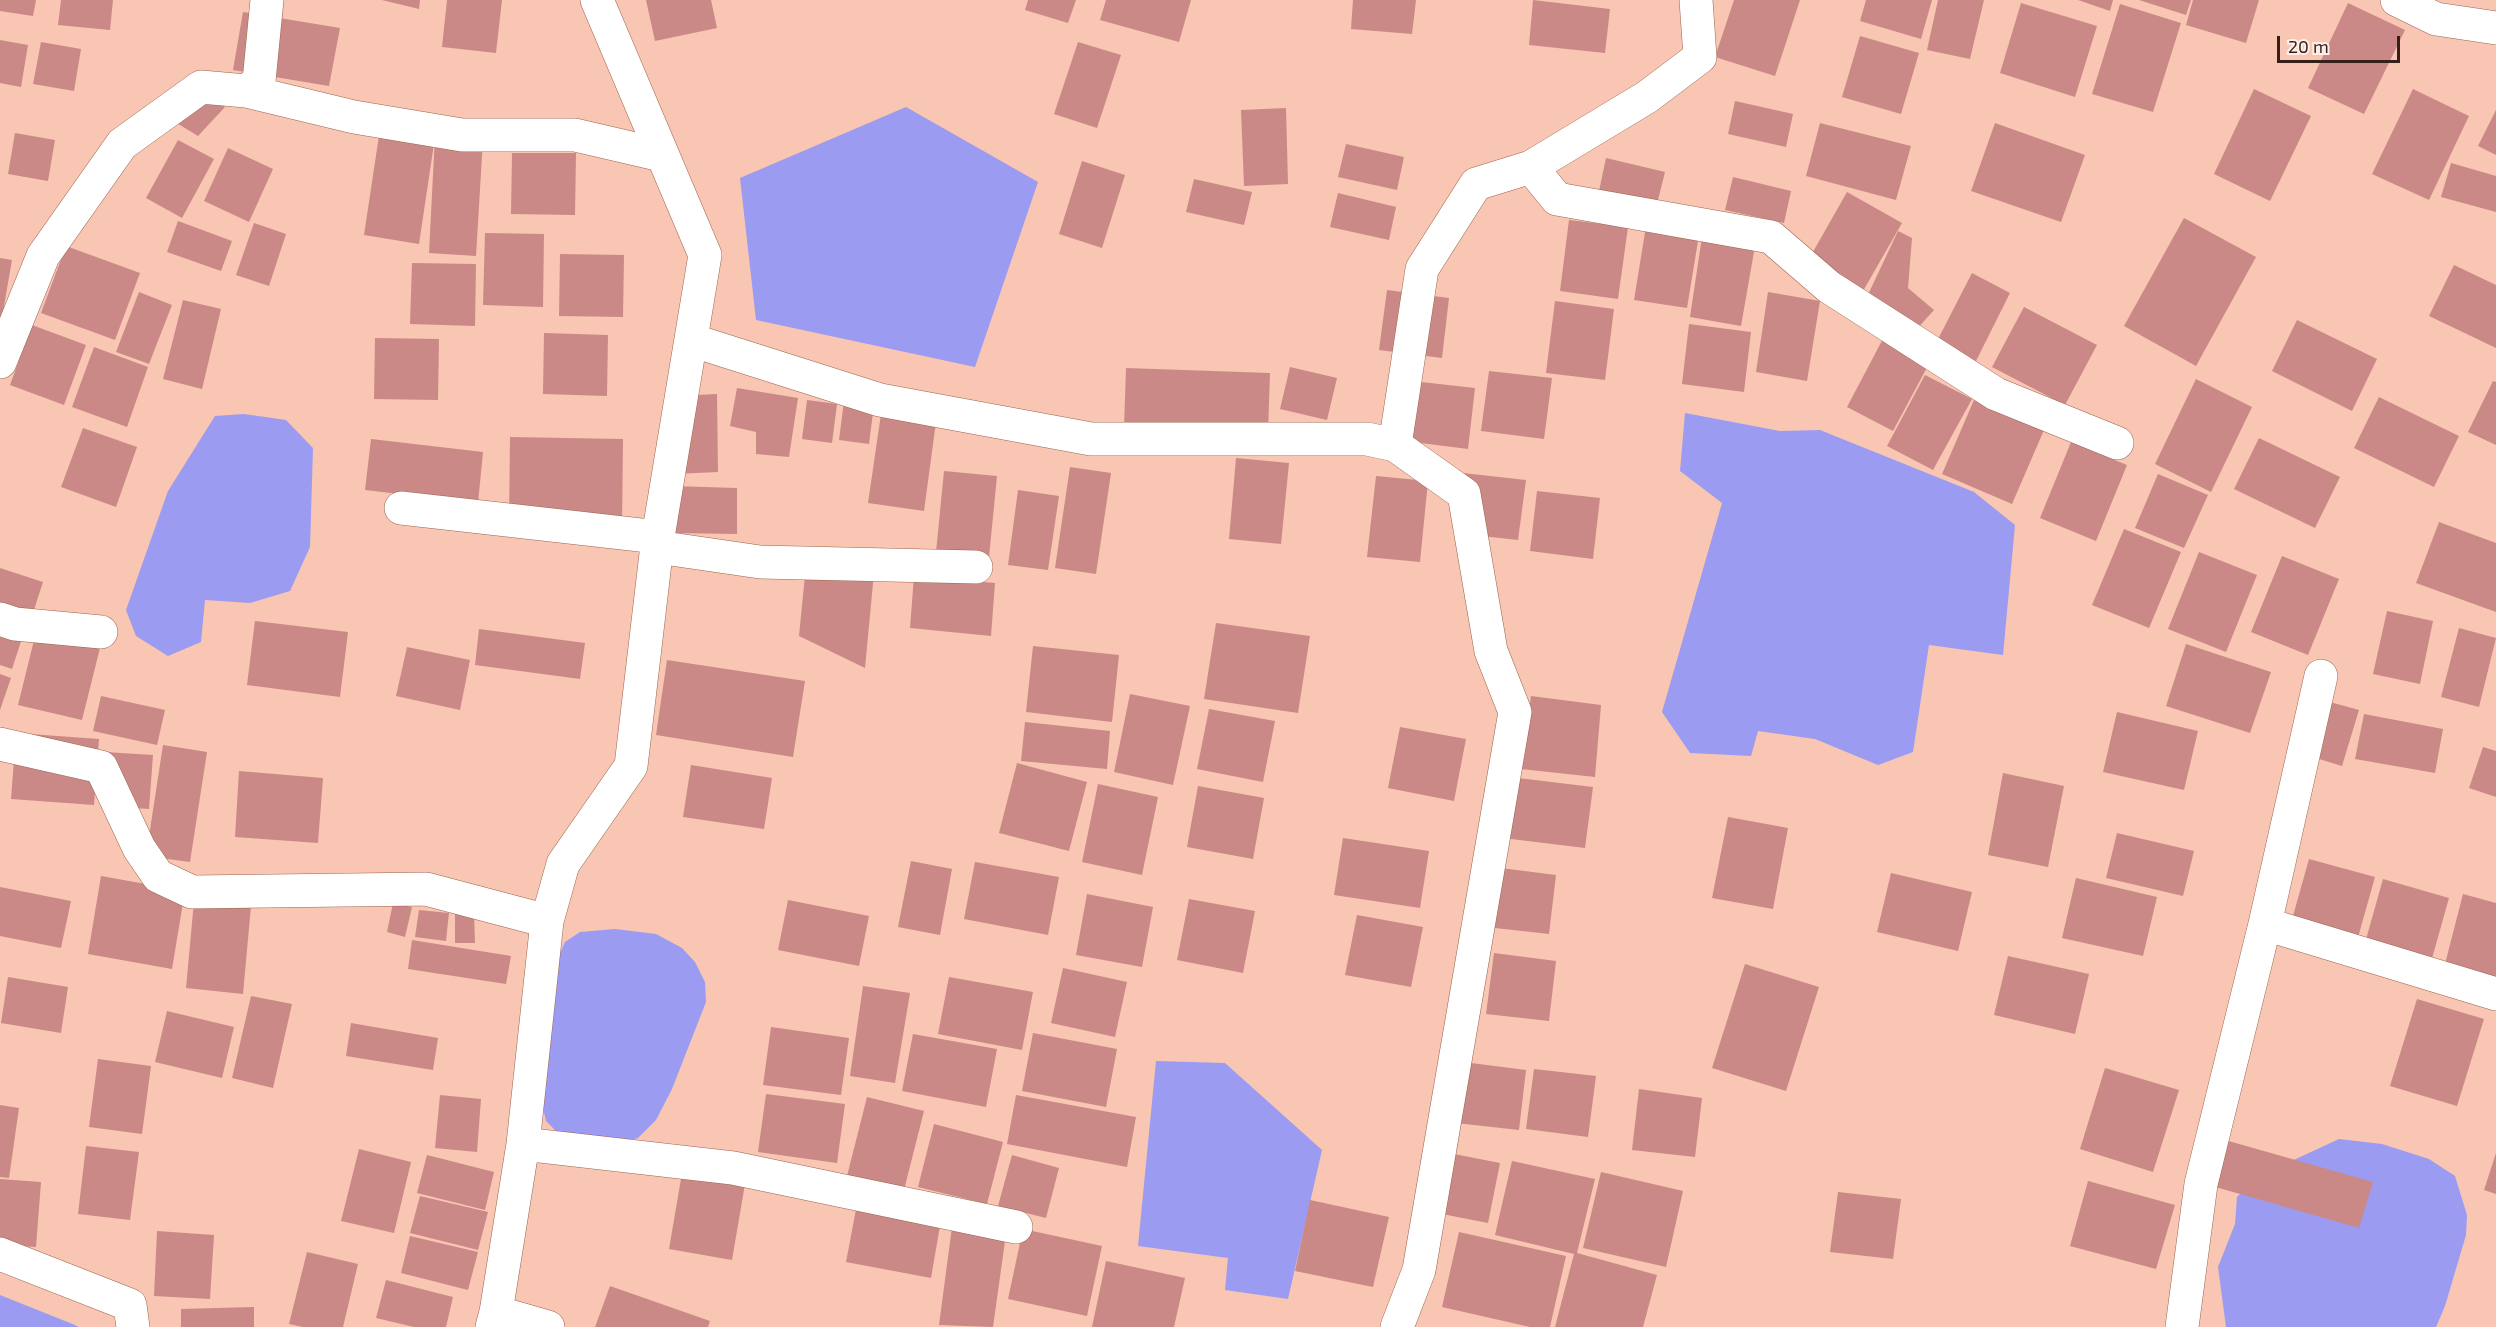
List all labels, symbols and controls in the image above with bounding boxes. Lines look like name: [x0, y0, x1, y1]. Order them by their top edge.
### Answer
scale bar: [2280, 24, 2403, 62]
text: 20 m: [2288, 35, 2329, 57]

